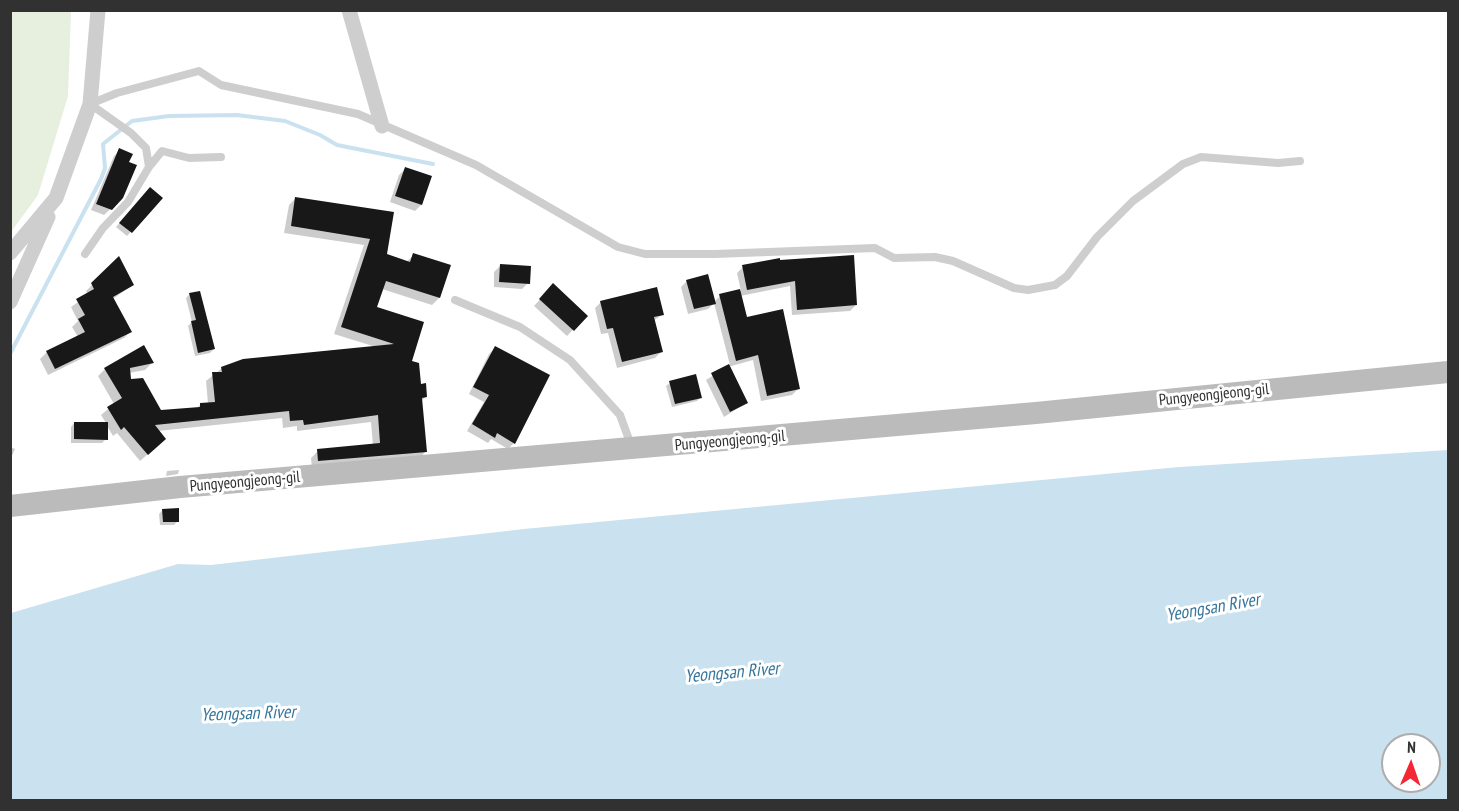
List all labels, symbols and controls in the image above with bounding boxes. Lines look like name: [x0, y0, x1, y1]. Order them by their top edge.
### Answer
street label: Pungyeongjeong-gil: [1158, 380, 1270, 410]
street label: Pungyeongjeong-gil: [674, 427, 786, 455]
street label: Pungyeongjeong-gil: [189, 468, 301, 496]
water label: Yeongsan River: [1165, 589, 1261, 627]
water label: Yeongsan River: [684, 658, 780, 688]
water label: Yeongsan River: [200, 702, 296, 726]
north arrow: [1381, 733, 1441, 793]
text: N: [1407, 737, 1416, 757]

